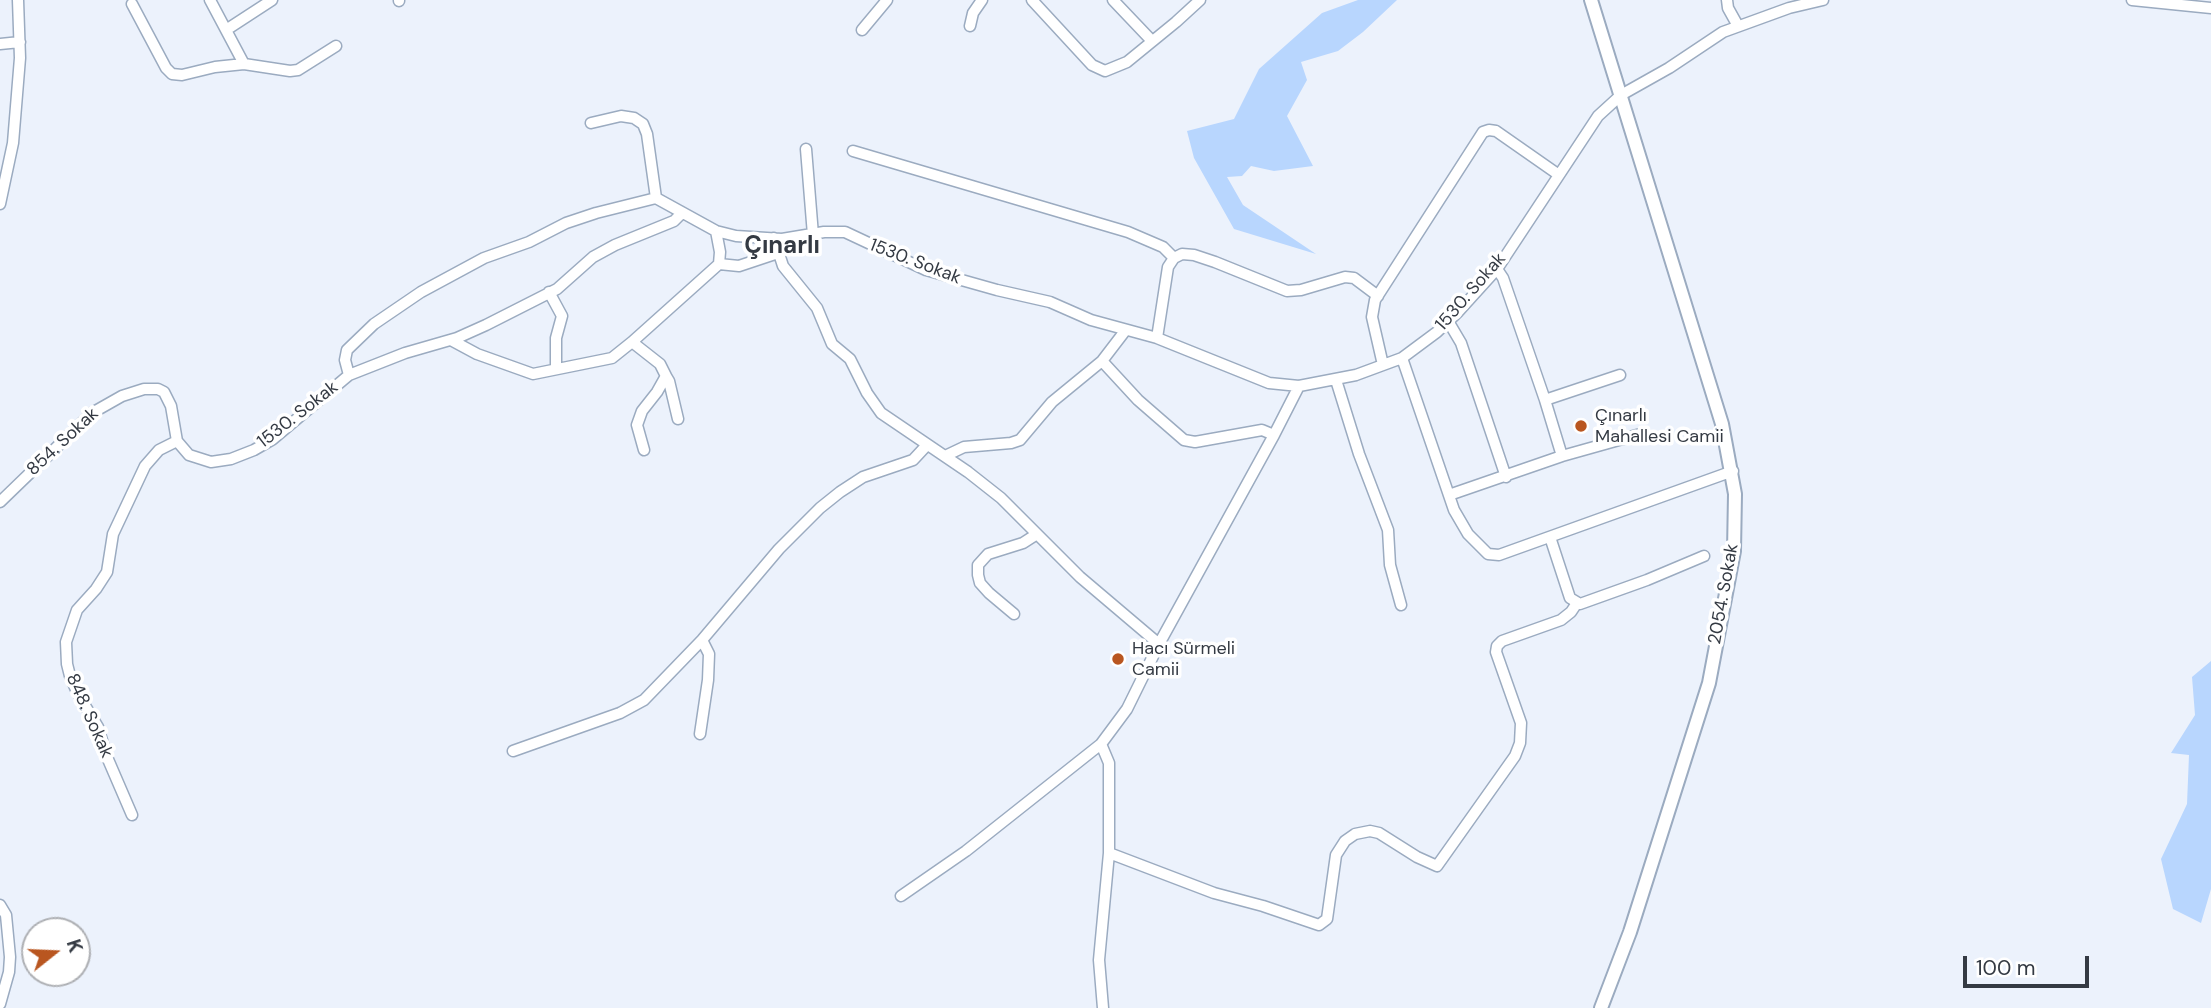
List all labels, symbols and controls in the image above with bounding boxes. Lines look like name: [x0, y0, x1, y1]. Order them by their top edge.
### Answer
district label: Çınarlı: [744, 233, 820, 261]
street label: 1530. Sokak: [866, 235, 964, 289]
street label: 1530. Sokak: [1431, 249, 1511, 335]
street label: 1530. Sokak: [253, 377, 343, 453]
street label: 854. Sokak: [23, 403, 103, 481]
place label: Çınarlı Mahallesi Camii: [1595, 405, 1724, 448]
marker: Çınarlı Mahallesi Camii: [1573, 418, 1589, 434]
street label: 2054. Sokak: [1705, 542, 1743, 646]
place label: Hacı Sürmeli Camii: [1132, 638, 1235, 680]
marker: Hacı Sürmeli Camii: [1110, 651, 1126, 667]
street label: 848. Sokak: [61, 670, 117, 762]
north arrow: [21, 917, 91, 987]
text: K: [61, 936, 88, 956]
scale bar: [1966, 942, 2092, 986]
text: 100 m: [1976, 954, 2036, 982]

